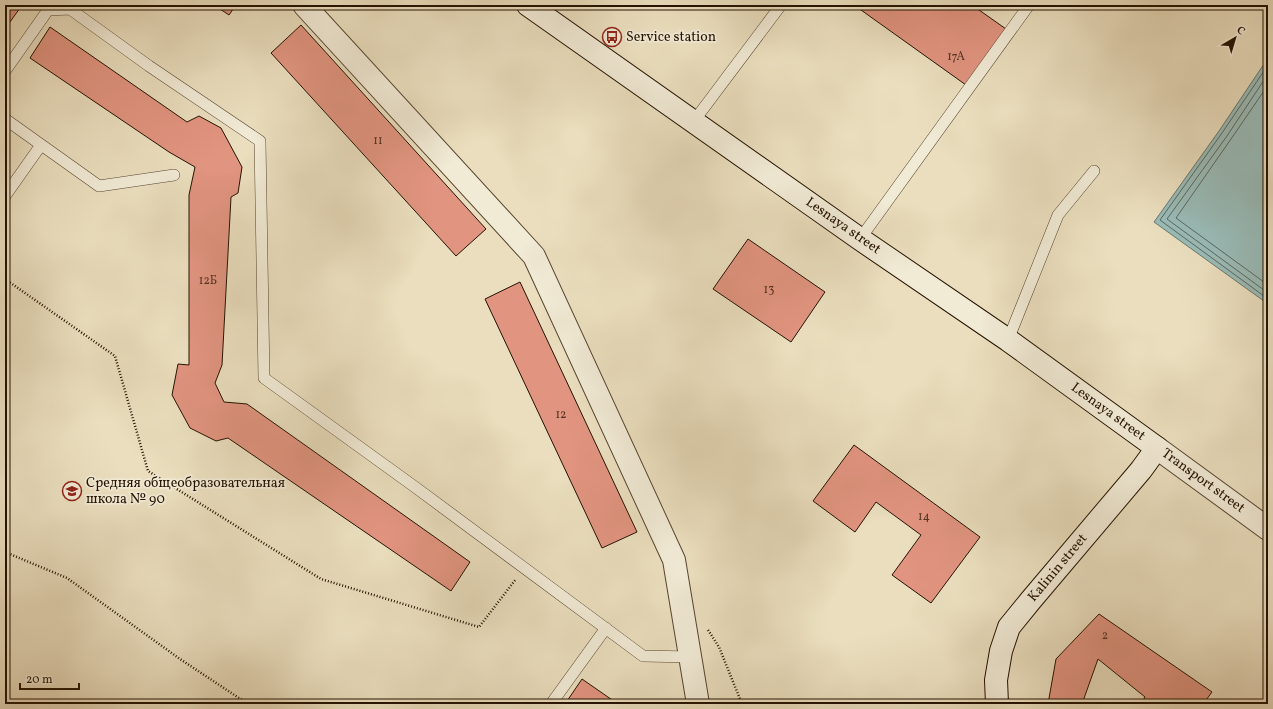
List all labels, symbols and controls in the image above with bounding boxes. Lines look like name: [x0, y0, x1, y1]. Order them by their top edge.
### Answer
north arrow: [1215, 18, 1255, 58]
text: С: [1233, 23, 1248, 39]
bus stop icon: Service station: [601, 26, 623, 48]
place label: Service station: [626, 28, 716, 47]
house number: 17А: [947, 49, 965, 65]
house number: 11: [373, 133, 383, 149]
street label: Lesnaya street: [802, 193, 884, 259]
house number: 12Б: [199, 273, 217, 289]
house number: 13: [764, 282, 774, 298]
street label: Lesnaya street: [1067, 379, 1149, 446]
house number: 12: [555, 407, 567, 423]
street label: Transport street: [1157, 444, 1249, 518]
place label: Средняя общеобразовательная школа № 90: [86, 474, 285, 509]
school or university icon: Средняя общеобразовательная школа № 90: [61, 480, 83, 502]
house number: 14: [918, 509, 930, 525]
street label: Kalinin street: [1024, 530, 1092, 606]
house number: 2: [1102, 628, 1108, 644]
scale bar: [20, 665, 79, 691]
text: 20 m: [26, 672, 53, 688]

